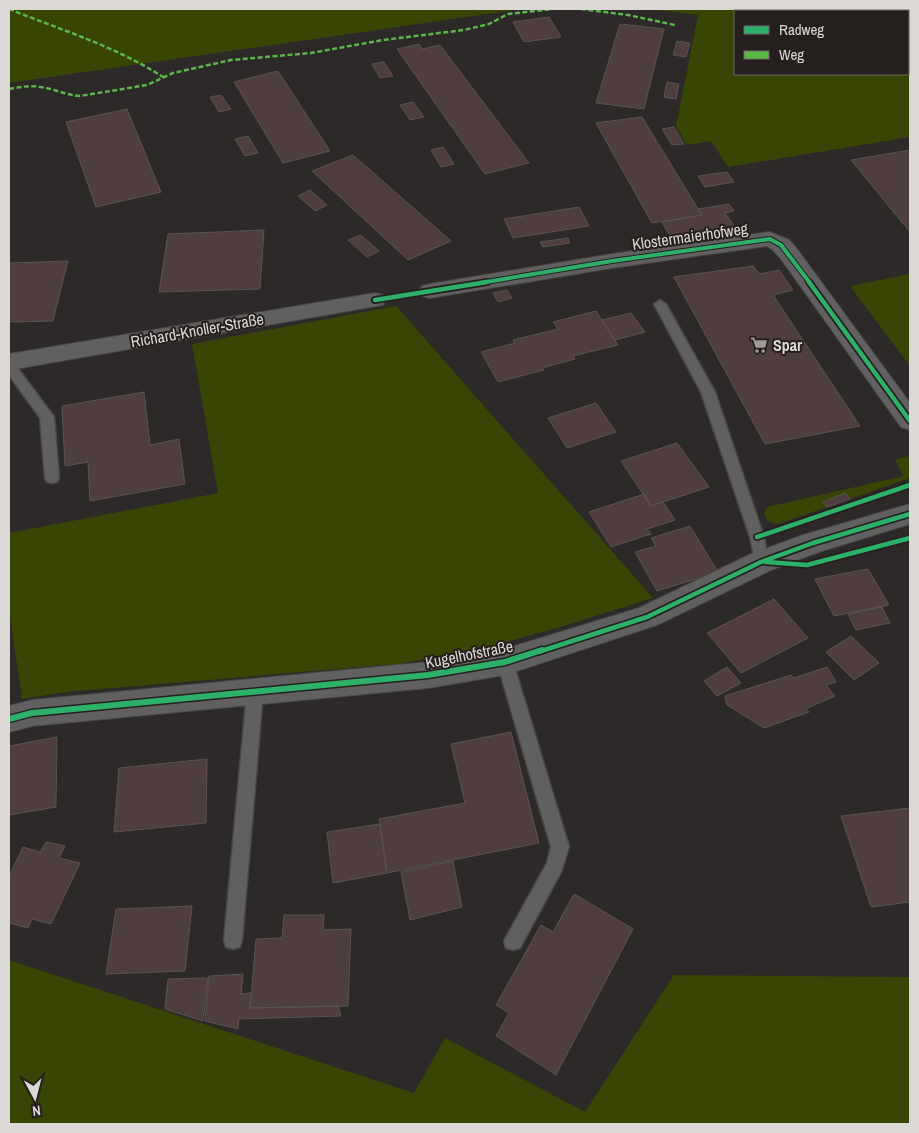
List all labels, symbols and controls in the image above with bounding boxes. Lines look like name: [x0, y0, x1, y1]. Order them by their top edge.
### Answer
legend: [734, 10, 909, 75]
text: Radweg: [779, 19, 824, 40]
text: Weg: [779, 44, 804, 65]
street label: Klostermaierhofweg: [631, 217, 750, 255]
street label: Richard-Knoller-Straße: [129, 307, 265, 353]
place label: Spar: [773, 334, 803, 356]
supermarket icon: Spar: [749, 335, 769, 355]
street label: Kugelhofstraße: [423, 635, 515, 673]
north arrow: [10, 1073, 60, 1123]
text: N: [31, 1101, 42, 1120]

